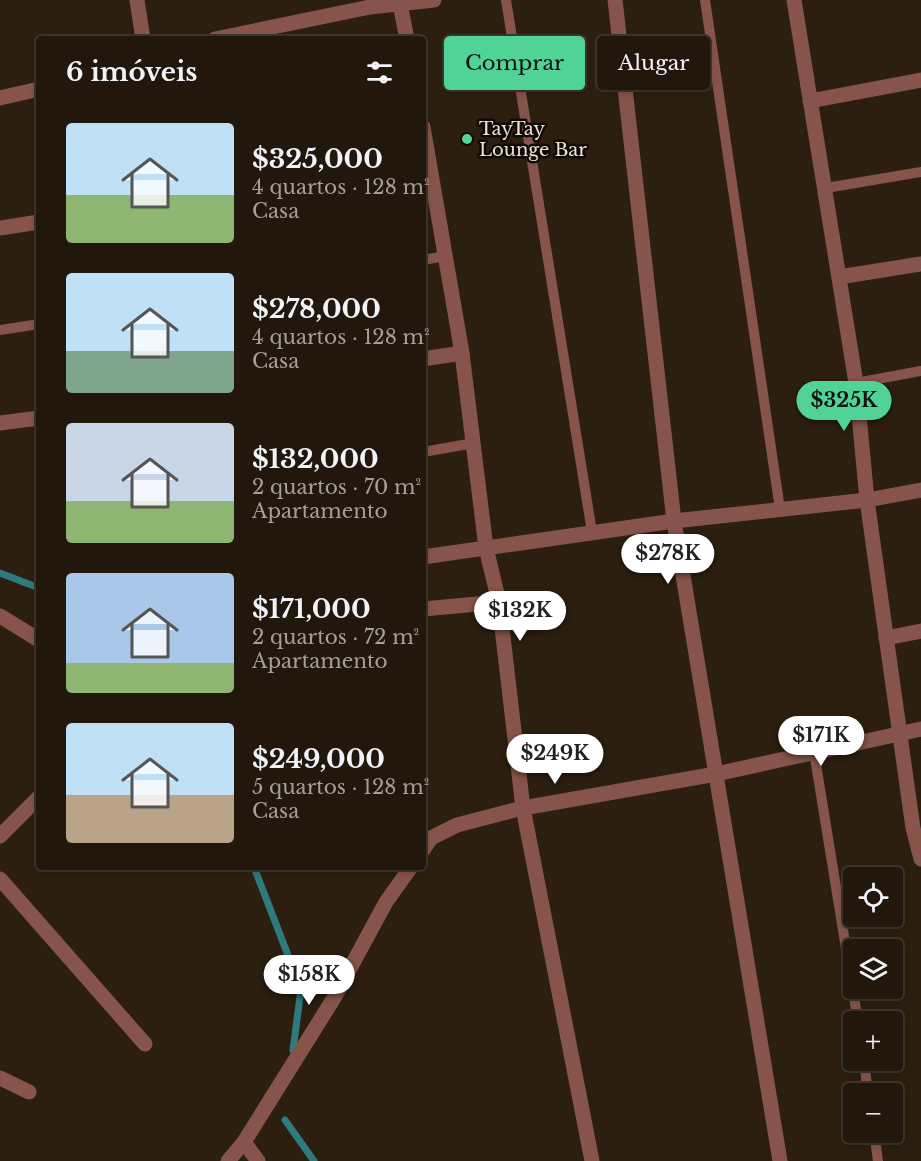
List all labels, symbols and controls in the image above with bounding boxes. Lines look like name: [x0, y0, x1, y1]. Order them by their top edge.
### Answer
chip: Comprar: [444, 36, 585, 90]
chip: Alugar: [597, 36, 710, 90]
text: 6 imóveis: [66, 56, 197, 88]
icon: filters: [363, 56, 396, 89]
place label: TayTay Lounge Bar: [479, 118, 587, 161]
marker: TayTay Lounge Bar: [460, 132, 474, 146]
text: $325,000: [252, 143, 383, 175]
icon: home: [114, 147, 186, 219]
text: 4 quartos · 128 m²: [252, 175, 430, 199]
text: Casa: [252, 199, 299, 223]
text: $278,000: [252, 293, 381, 325]
icon: home: [114, 297, 186, 369]
text: 4 quartos · 128 m²: [252, 325, 430, 349]
text: Casa: [252, 349, 299, 373]
pin: $325K: [802, 381, 886, 432]
text: $325K: [811, 388, 877, 412]
text: $132,000: [252, 443, 379, 475]
icon: home: [114, 447, 186, 519]
text: 2 quartos · 70 m²: [252, 475, 421, 499]
text: Apartamento: [252, 499, 388, 523]
pin: $278K: [626, 534, 710, 585]
text: $278K: [635, 541, 701, 565]
pin: $132K: [478, 591, 562, 642]
text: $171,000: [252, 593, 371, 625]
icon: home: [114, 597, 186, 669]
text: $132K: [488, 598, 552, 622]
text: 2 quartos · 72 m²: [252, 625, 419, 649]
text: Apartamento: [252, 649, 388, 673]
pin: $171K: [779, 716, 863, 767]
text: $171K: [792, 723, 850, 747]
pin: $249K: [513, 734, 597, 785]
text: $249K: [520, 741, 590, 765]
text: $249,000: [252, 743, 385, 775]
icon: home: [114, 747, 186, 819]
text: 5 quartos · 128 m²: [252, 775, 429, 799]
text: Casa: [252, 799, 299, 823]
map controls: [843, 867, 903, 1143]
button: locate: [843, 867, 903, 927]
button: layers: [843, 939, 903, 999]
pin: $158K: [267, 955, 351, 1006]
text: $158K: [278, 962, 340, 986]
button: +: [843, 1011, 903, 1071]
button: −: [843, 1083, 903, 1143]

